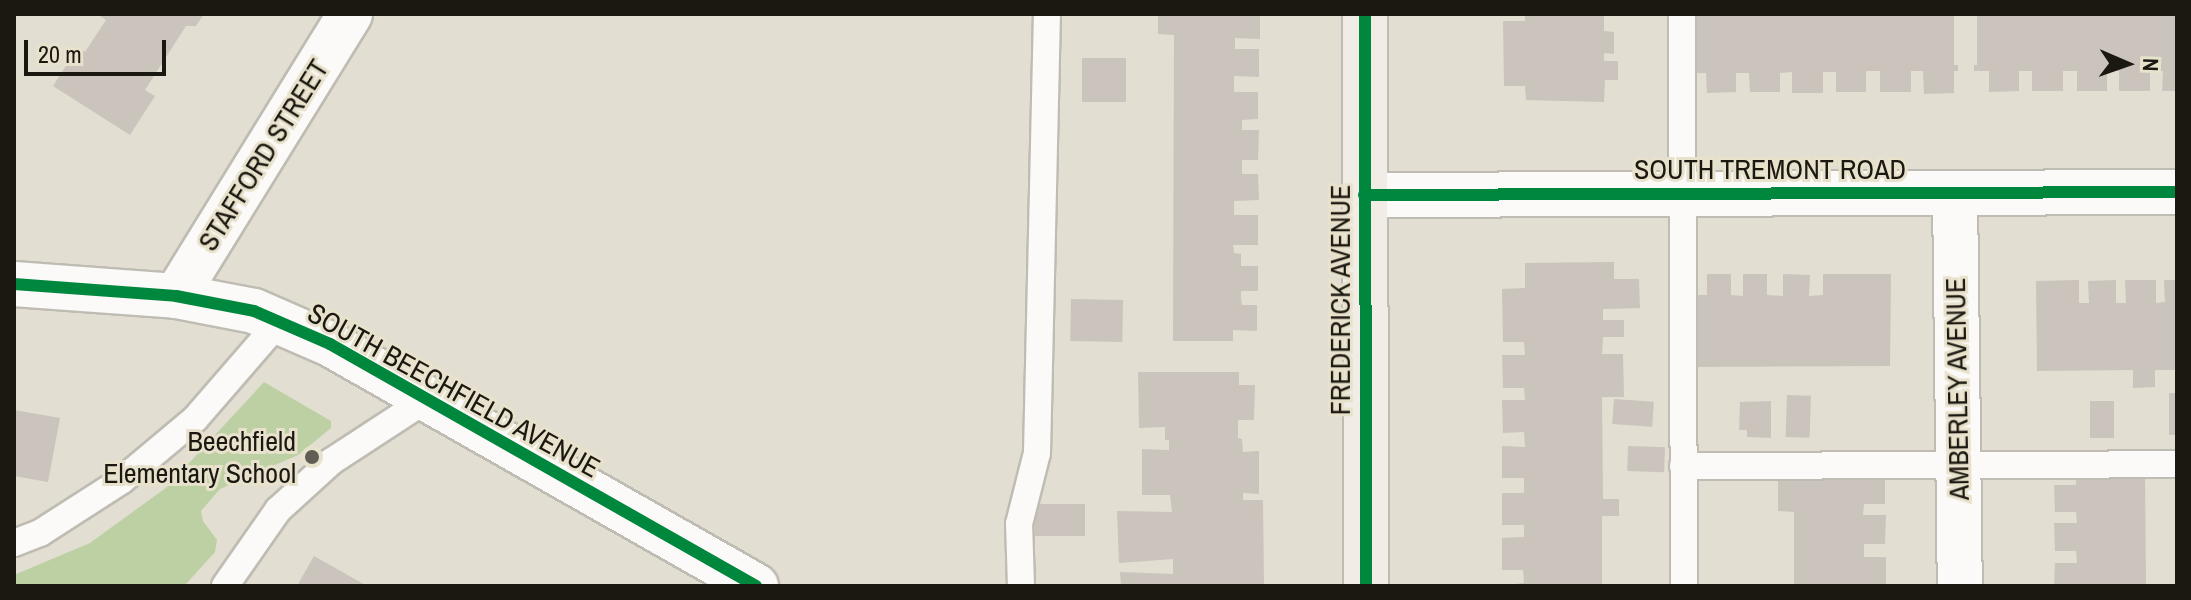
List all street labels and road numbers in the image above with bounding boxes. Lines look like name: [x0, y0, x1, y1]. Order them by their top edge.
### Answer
street label: STAFFORD STREET: [191, 53, 335, 257]
street label: SOUTH TREMONT ROAD: [1634, 152, 1906, 186]
street label: FREDERICK AVENUE: [1323, 184, 1357, 416]
street label: AMBERLEY AVENUE: [1938, 277, 1976, 501]
street label: SOUTH BEECHFIELD AVENUE: [302, 295, 606, 485]

